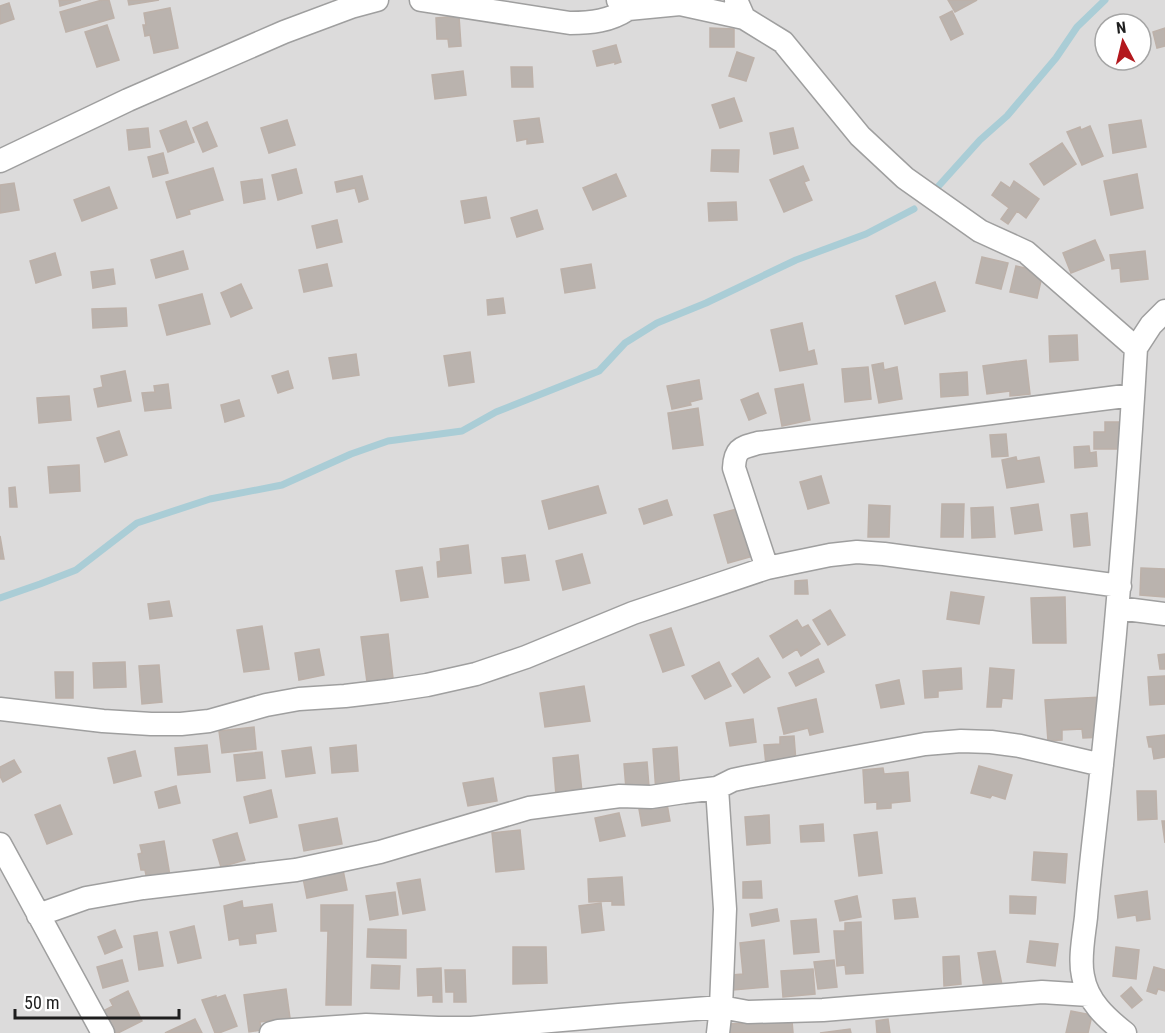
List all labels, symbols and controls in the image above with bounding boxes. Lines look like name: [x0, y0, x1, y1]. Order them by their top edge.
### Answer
north arrow: [1093, 12, 1153, 72]
text: N: [1115, 18, 1127, 38]
scale bar: [15, 982, 178, 1020]
text: 50 m: [24, 992, 59, 1013]

